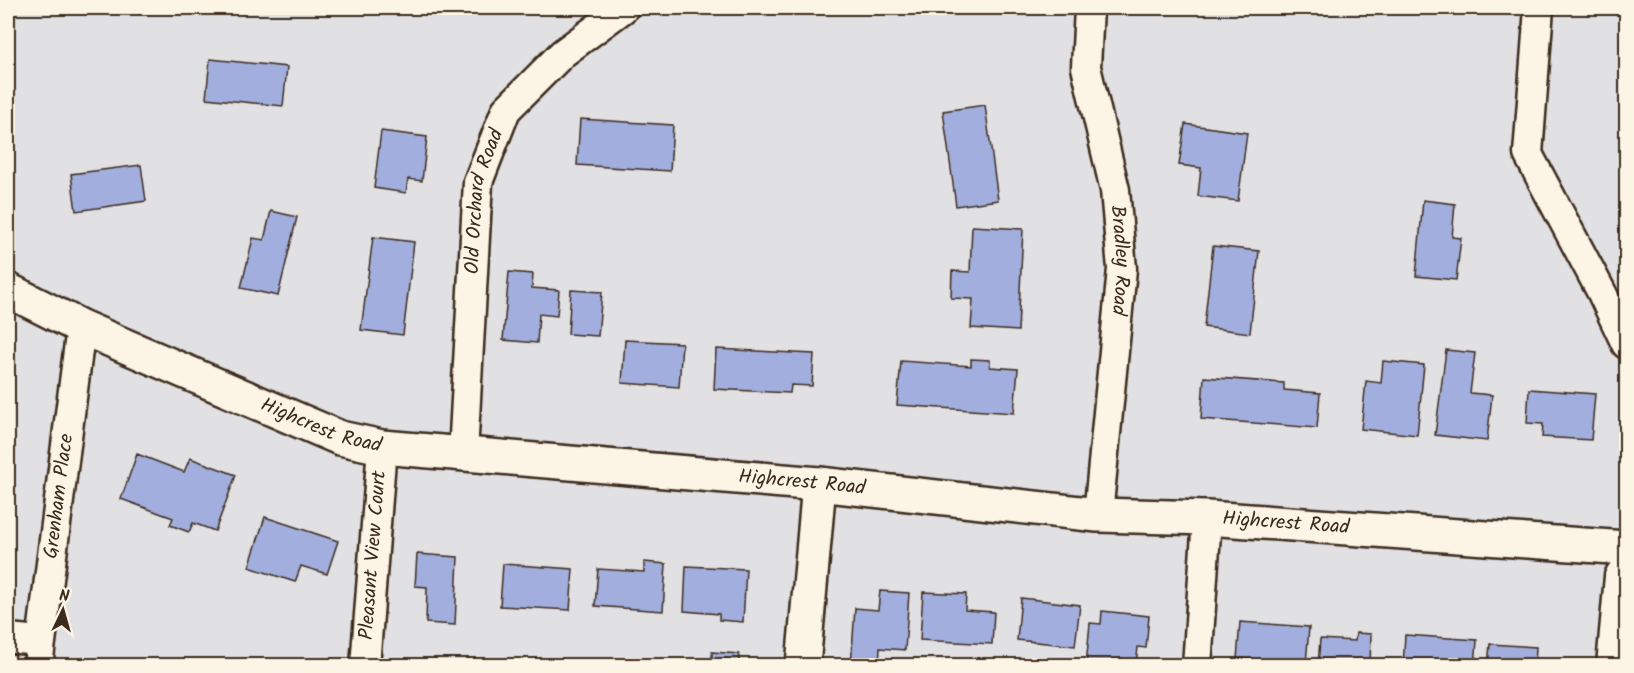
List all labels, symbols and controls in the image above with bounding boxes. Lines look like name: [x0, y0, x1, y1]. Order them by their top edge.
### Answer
street label: Old Orchard Road: [457, 124, 513, 275]
street label: Bradley Road: [1100, 204, 1138, 318]
street label: Highcrest Road: [255, 390, 385, 463]
street label: Grenham Place: [36, 432, 83, 561]
street label: Highcrest Road: [737, 461, 868, 505]
street label: Pleasant View Court: [351, 469, 396, 641]
street label: Highcrest Road: [1221, 503, 1352, 544]
north arrow: [33, 580, 93, 640]
text: N: [58, 584, 70, 609]

